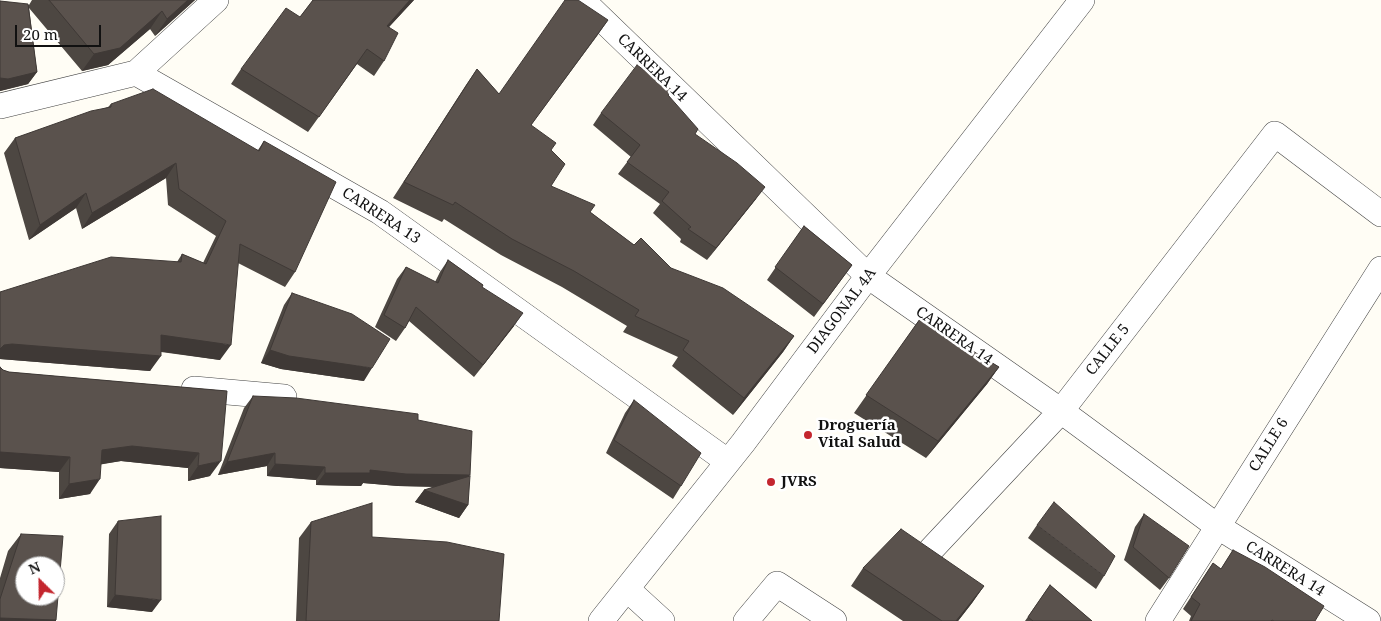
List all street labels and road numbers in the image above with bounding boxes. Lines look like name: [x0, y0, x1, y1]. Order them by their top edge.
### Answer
street label: CARRERA 14: [613, 30, 691, 106]
street label: CARRERA 13: [338, 184, 424, 248]
street label: DIAGONAL 4A: [804, 265, 880, 357]
street label: CARRERA 14: [912, 303, 996, 369]
street label: CALLE 5: [1082, 321, 1134, 379]
street label: CALLE 6: [1245, 415, 1293, 475]
street label: CARRERA 14: [1242, 538, 1328, 600]

